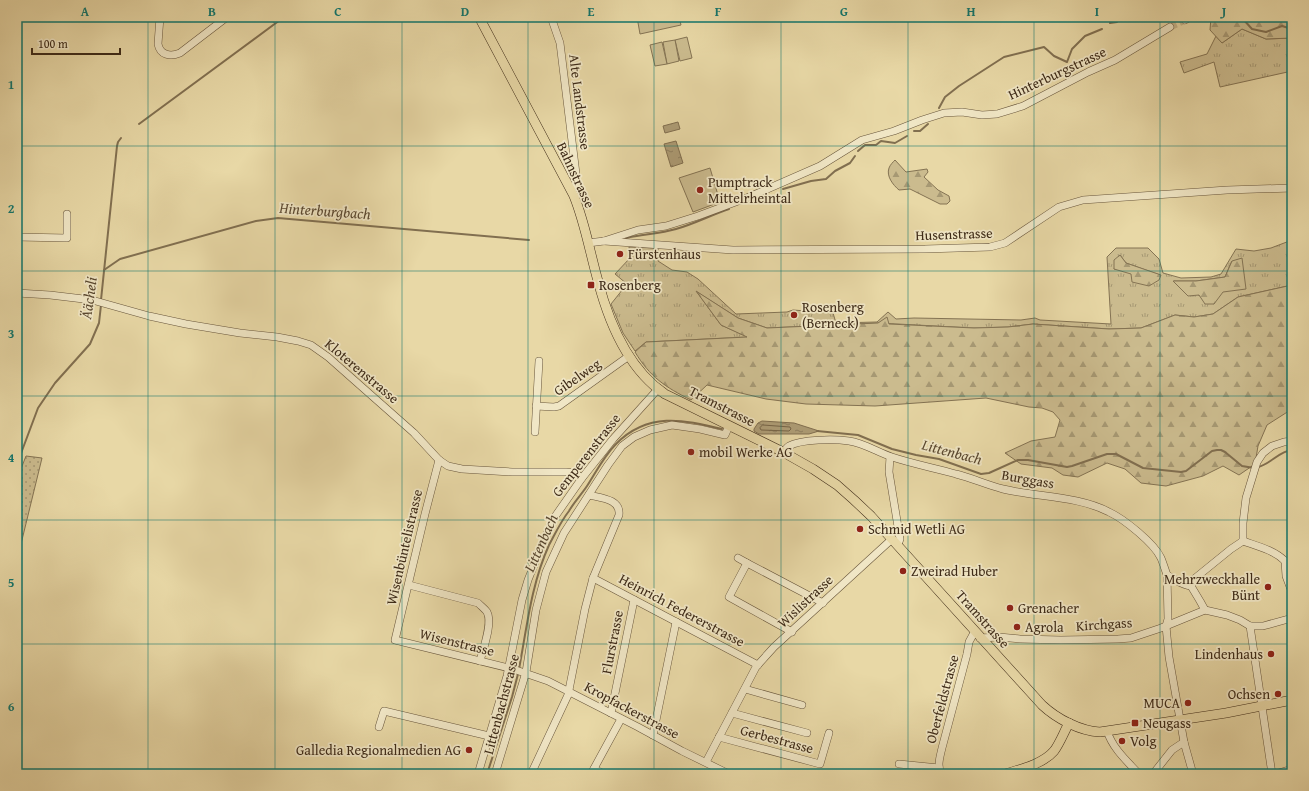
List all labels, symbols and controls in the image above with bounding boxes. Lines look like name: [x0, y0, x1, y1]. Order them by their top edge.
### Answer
text: A: [81, 2, 90, 21]
text: B: [208, 2, 216, 21]
text: C: [334, 2, 342, 21]
text: D: [461, 2, 469, 21]
text: E: [588, 2, 595, 21]
text: F: [715, 2, 722, 21]
text: G: [840, 2, 848, 21]
text: H: [966, 2, 976, 21]
text: I: [1095, 2, 1099, 21]
text: J: [1220, 2, 1227, 21]
scale bar: [32, 30, 120, 56]
text: 100 m: [38, 35, 68, 52]
street label: Hinterburgstrasse: [1005, 41, 1110, 105]
street label: Alte Landstrasse: [564, 53, 596, 151]
text: 1: [8, 75, 14, 94]
street label: Bahnstrasse: [552, 139, 600, 212]
place label: Pumptrack Mittelrheintal: [708, 172, 791, 208]
marker: Pumptrack Mittelrheintal: [695, 185, 705, 195]
water label: Hinterburgbach: [278, 197, 372, 224]
text: 2: [8, 199, 15, 218]
street label: Husenstrasse: [915, 223, 993, 245]
place label: Fürstenhaus: [628, 244, 701, 264]
marker: Fürstenhaus: [615, 249, 625, 259]
water label: Äächeli: [75, 275, 102, 321]
place label: Rosenberg: [599, 275, 661, 295]
marker: Rosenberg: [586, 280, 596, 290]
place label: Rosenberg (Berneck): [802, 297, 864, 333]
marker: Rosenberg (Berneck): [789, 310, 799, 320]
text: 3: [8, 324, 14, 343]
street label: Kloterenstrasse: [321, 334, 404, 408]
street label: Gibelweg: [550, 354, 605, 400]
street label: Tramstrasse: [685, 381, 759, 431]
street label: Gemperenstrasse: [547, 409, 625, 501]
water label: Littenbach: [919, 433, 985, 470]
place label: mobil Werke AG: [699, 442, 792, 462]
marker: mobil Werke AG: [686, 447, 696, 457]
text: 4: [8, 448, 15, 467]
street label: Burggass: [1000, 465, 1056, 493]
street label: Wisenbüntelistrasse: [381, 487, 427, 607]
water label: Littenbach: [518, 510, 563, 576]
place label: Schmid Wetli AG: [868, 519, 965, 539]
marker: Schmid Wetli AG: [855, 524, 865, 534]
place label: Zweirad Huber: [911, 561, 998, 581]
marker: Zweirad Huber: [898, 566, 908, 576]
street label: Heinrich Federerstrasse: [616, 568, 749, 652]
place label: Mehrzweckhalle Bünt: [1164, 569, 1260, 605]
street label: Wislistrasse: [773, 570, 838, 632]
text: 5: [8, 573, 15, 592]
marker: Mehrzweckhalle Bünt: [1263, 582, 1273, 592]
street label: Tramstrasse: [951, 586, 1015, 653]
place label: Grenacher: [1018, 598, 1079, 618]
marker: Grenacher: [1005, 603, 1015, 613]
street label: Flurstrasse: [596, 608, 628, 676]
street label: Kirchgass: [1075, 612, 1133, 636]
place label: Agrola: [1025, 617, 1064, 637]
marker: Agrola: [1012, 622, 1022, 632]
street label: Wisenstrasse: [418, 623, 497, 661]
place label: Lindenhaus: [1195, 644, 1263, 664]
marker: Lindenhaus: [1266, 649, 1276, 659]
street label: Littenbachstrasse: [478, 651, 524, 756]
street label: Oberfeldstrasse: [921, 652, 964, 746]
street label: Kropfackerstrasse: [581, 676, 684, 744]
place label: Ochsen: [1228, 684, 1270, 704]
marker: Ochsen: [1273, 689, 1283, 699]
place label: MUCA: [1144, 693, 1180, 713]
text: 6: [8, 697, 15, 716]
marker: MUCA: [1183, 698, 1193, 708]
place label: Neugass: [1143, 713, 1191, 733]
marker: Neugass: [1130, 718, 1140, 728]
street label: Gerbestrasse: [738, 720, 816, 758]
place label: Volg: [1130, 731, 1156, 751]
marker: Volg: [1117, 736, 1127, 746]
place label: Galledia Regionalmedien AG: [296, 740, 461, 760]
marker: Galledia Regionalmedien AG: [464, 745, 474, 755]

